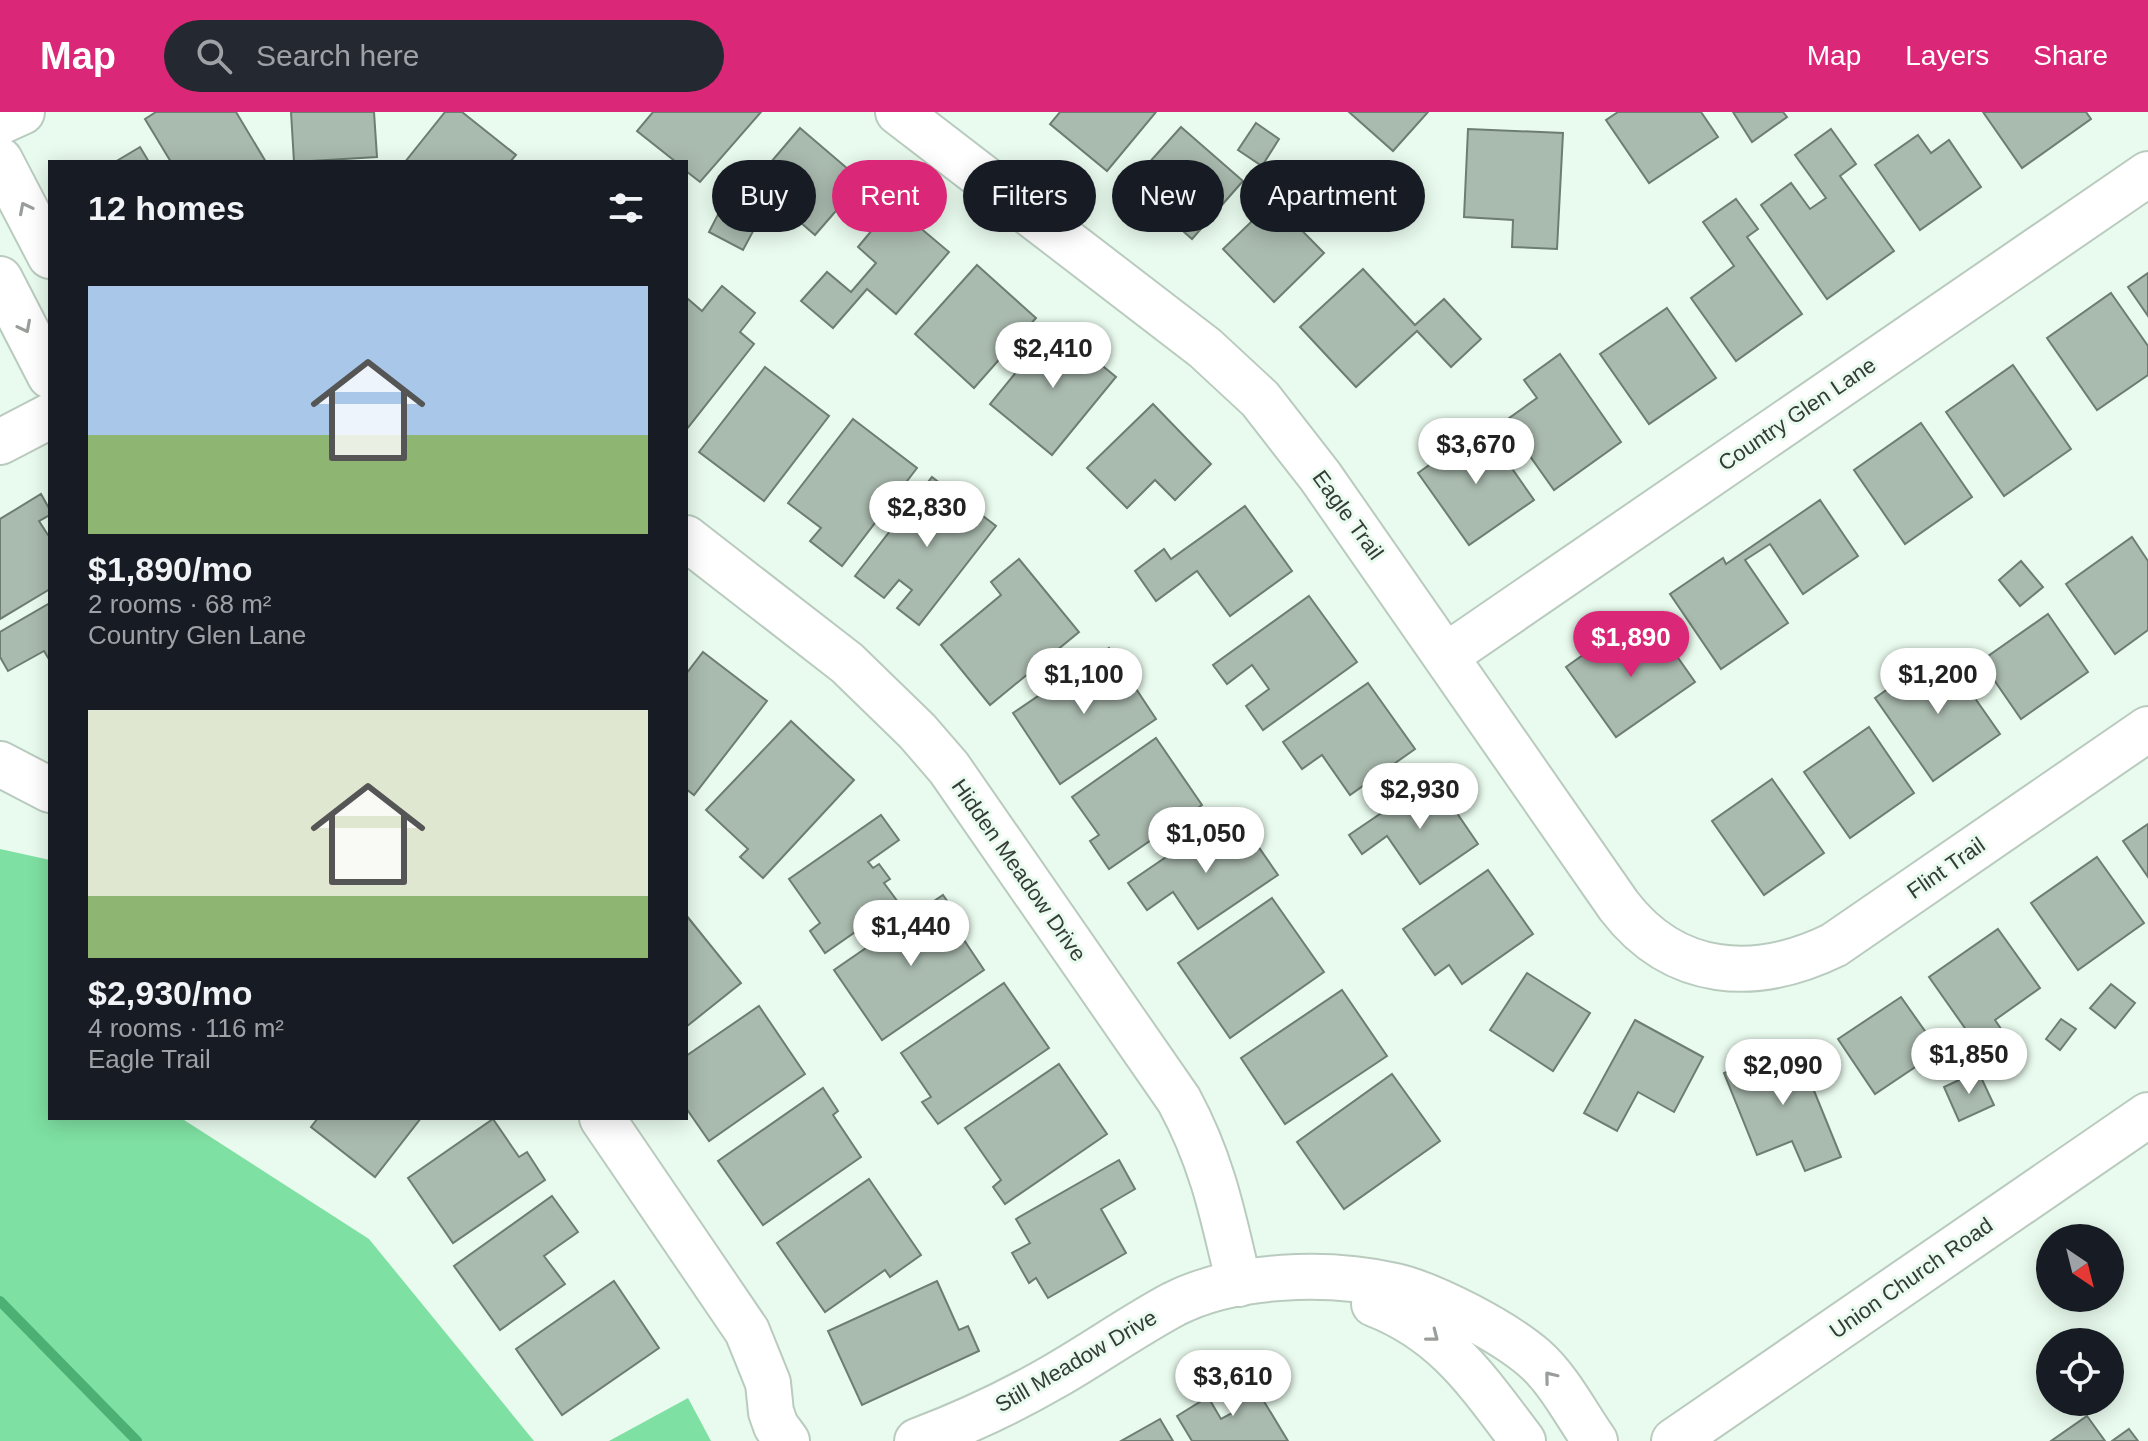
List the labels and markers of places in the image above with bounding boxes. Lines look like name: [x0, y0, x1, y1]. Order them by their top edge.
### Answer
pin: $2,410: [988, 322, 1118, 390]
pin: $3,670: [1411, 418, 1541, 486]
pin: $2,830: [862, 481, 992, 549]
pin: $1,890: [1566, 611, 1696, 679]
pin: $1,100: [1019, 648, 1149, 716]
pin: $1,200: [1873, 648, 2003, 716]
pin: $2,930: [1355, 763, 1485, 831]
pin: $1,050: [1141, 807, 1271, 875]
pin: $1,440: [846, 900, 976, 968]
pin: $1,850: [1904, 1028, 2034, 1096]
pin: $2,090: [1718, 1039, 1848, 1107]
pin: $3,610: [1168, 1350, 1298, 1418]

